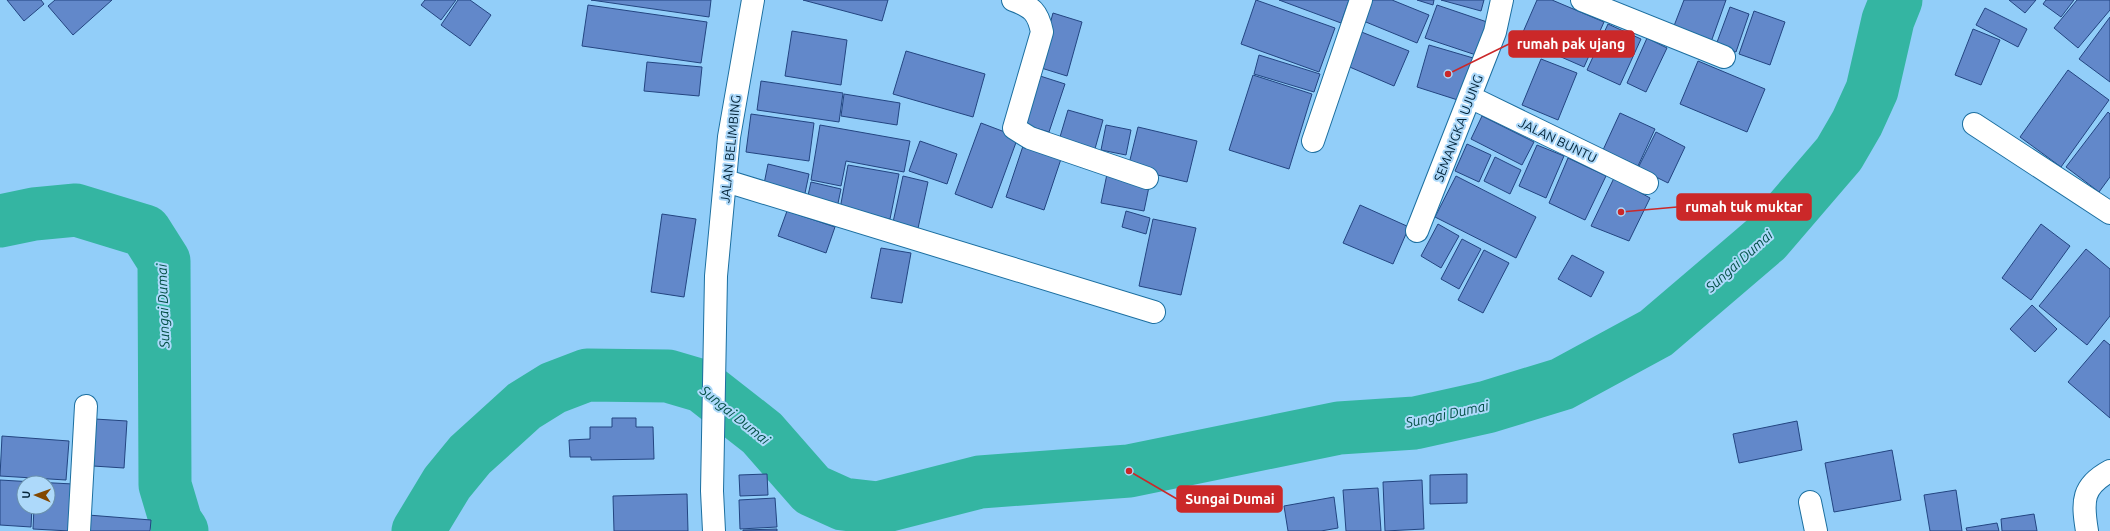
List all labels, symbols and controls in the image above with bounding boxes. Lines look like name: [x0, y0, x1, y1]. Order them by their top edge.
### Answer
callout: rumah pak ujang: [1509, 31, 1634, 57]
text: rumah pak ujang: [1517, 36, 1625, 52]
street label: SEMANGKA UJUNG: [1431, 72, 1485, 184]
street label: JALAN BELIMBING: [717, 94, 743, 204]
street label: JALAN BUNTU: [1517, 115, 1599, 165]
callout: rumah tuk muktar: [1677, 194, 1811, 220]
text: rumah tuk muktar: [1685, 199, 1803, 215]
water label: Sungai Dumai: [1702, 226, 1776, 296]
water label: Sungai Dumai: [154, 263, 173, 349]
water label: Sungai Dumai: [696, 382, 773, 448]
water label: Sungai Dumai: [1403, 397, 1490, 431]
north arrow: [16, 475, 56, 515]
callout: Sungai Dumai: [1177, 486, 1282, 512]
text: U: [20, 491, 32, 499]
text: Sungai Dumai: [1185, 491, 1275, 507]

